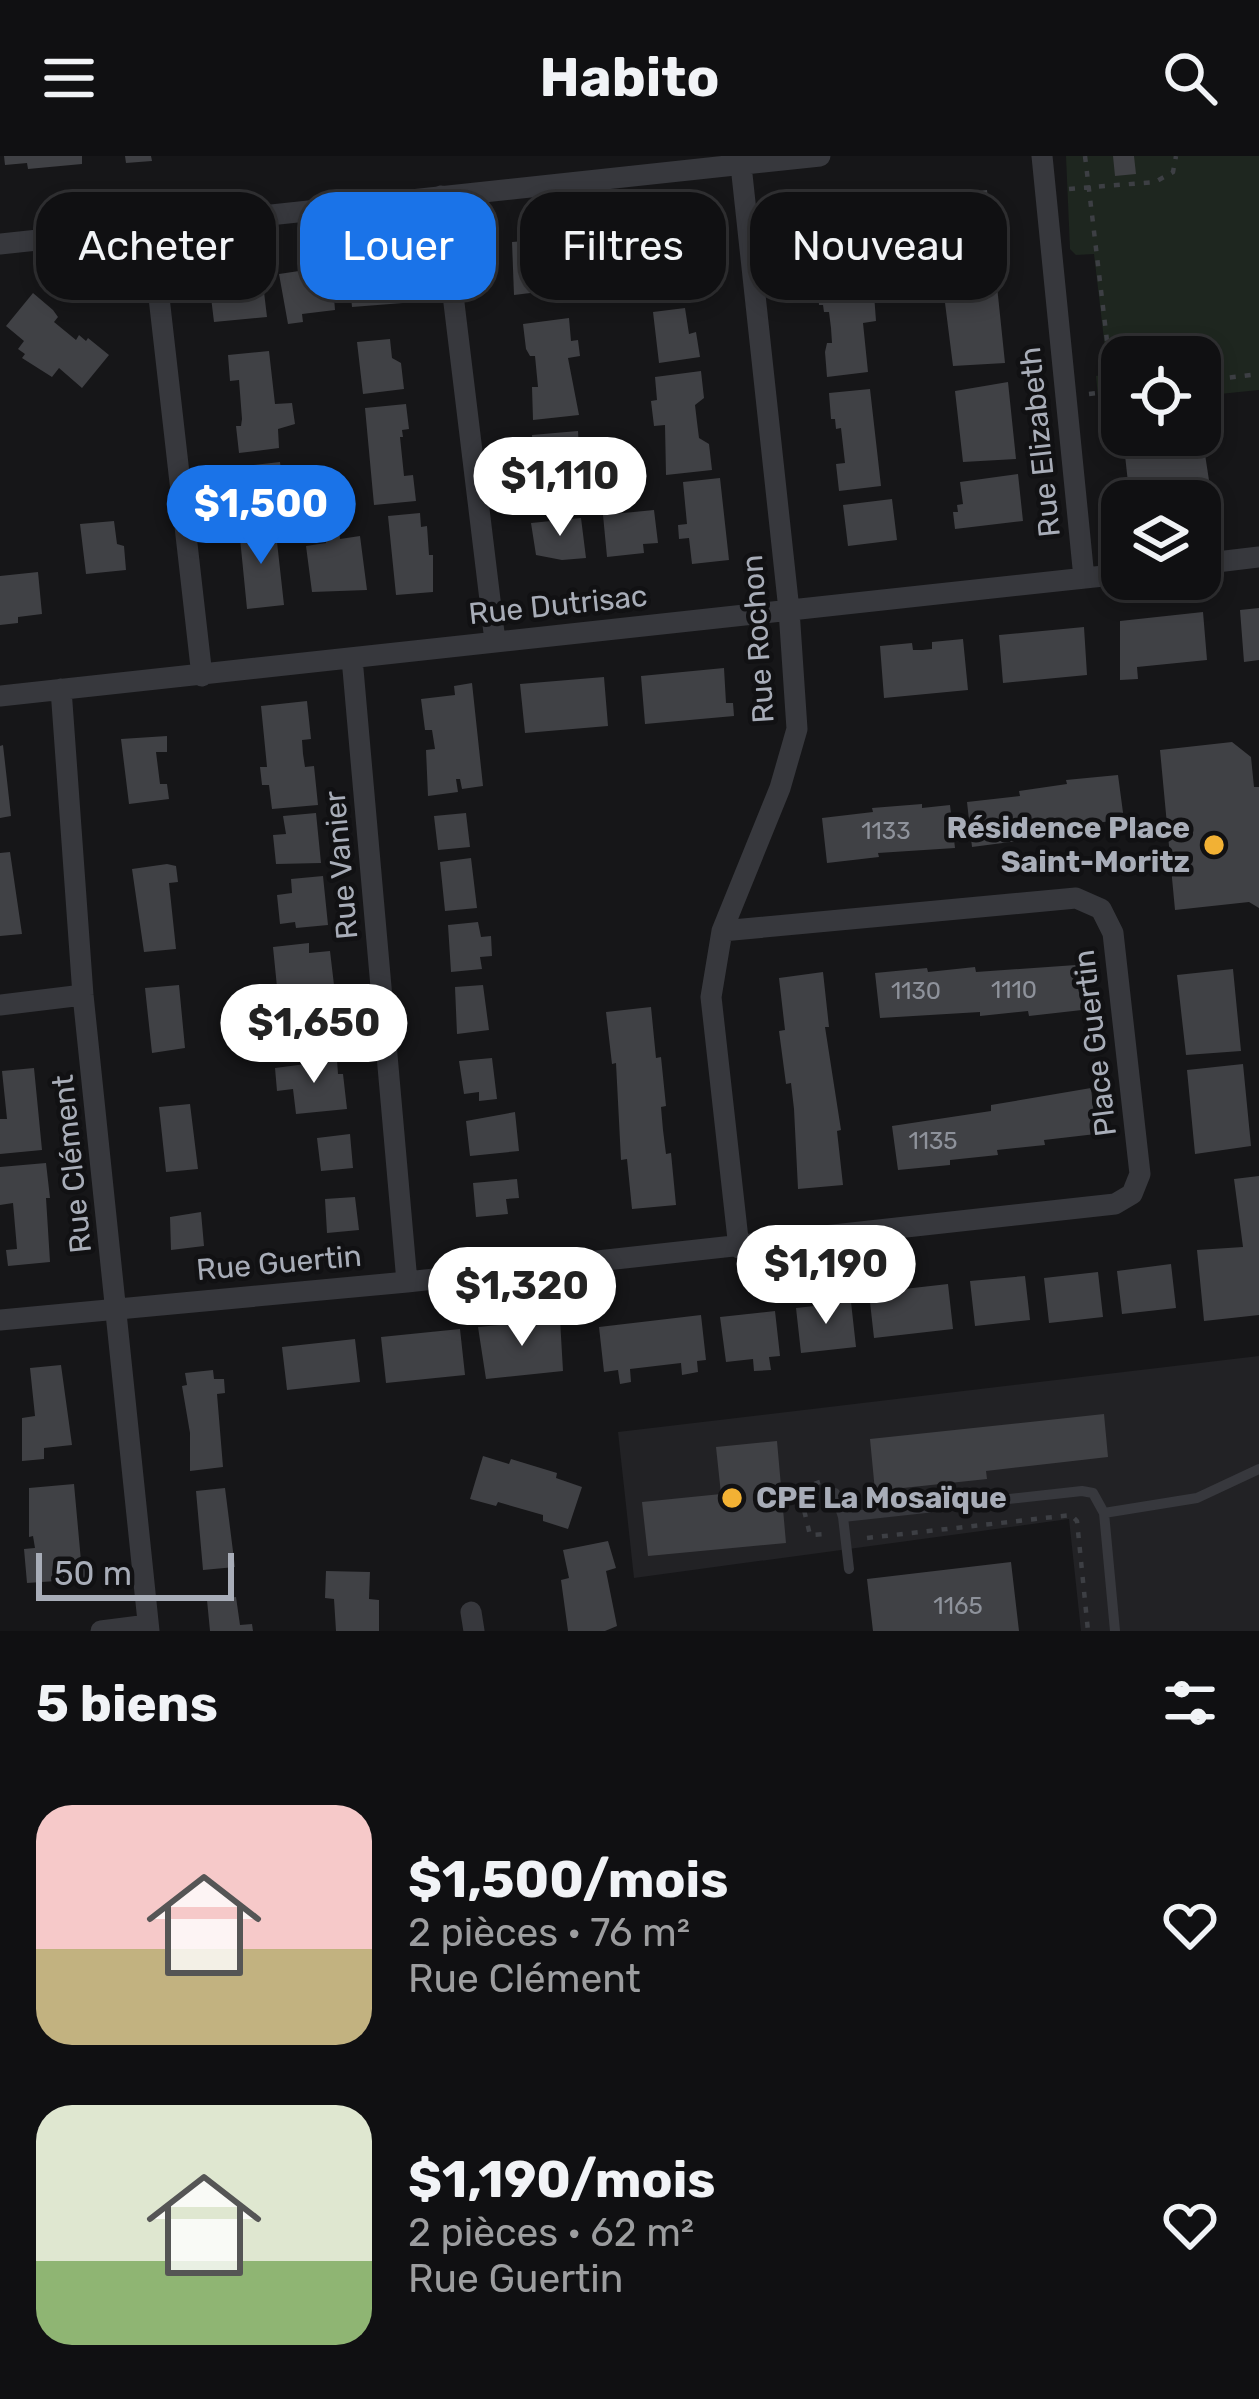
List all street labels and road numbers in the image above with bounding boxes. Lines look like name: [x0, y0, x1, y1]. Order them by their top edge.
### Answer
street label: Rue Elizabeth: [1012, 345, 1068, 539]
street label: Rue Rochon: [734, 554, 782, 724]
street label: Rue Dutrisac: [467, 578, 649, 632]
street label: Rue Vanier: [317, 789, 365, 941]
street label: Place Guertin: [1066, 948, 1124, 1138]
street label: Rue Clément: [45, 1073, 99, 1255]
street label: Rue Guertin: [195, 1238, 363, 1288]

